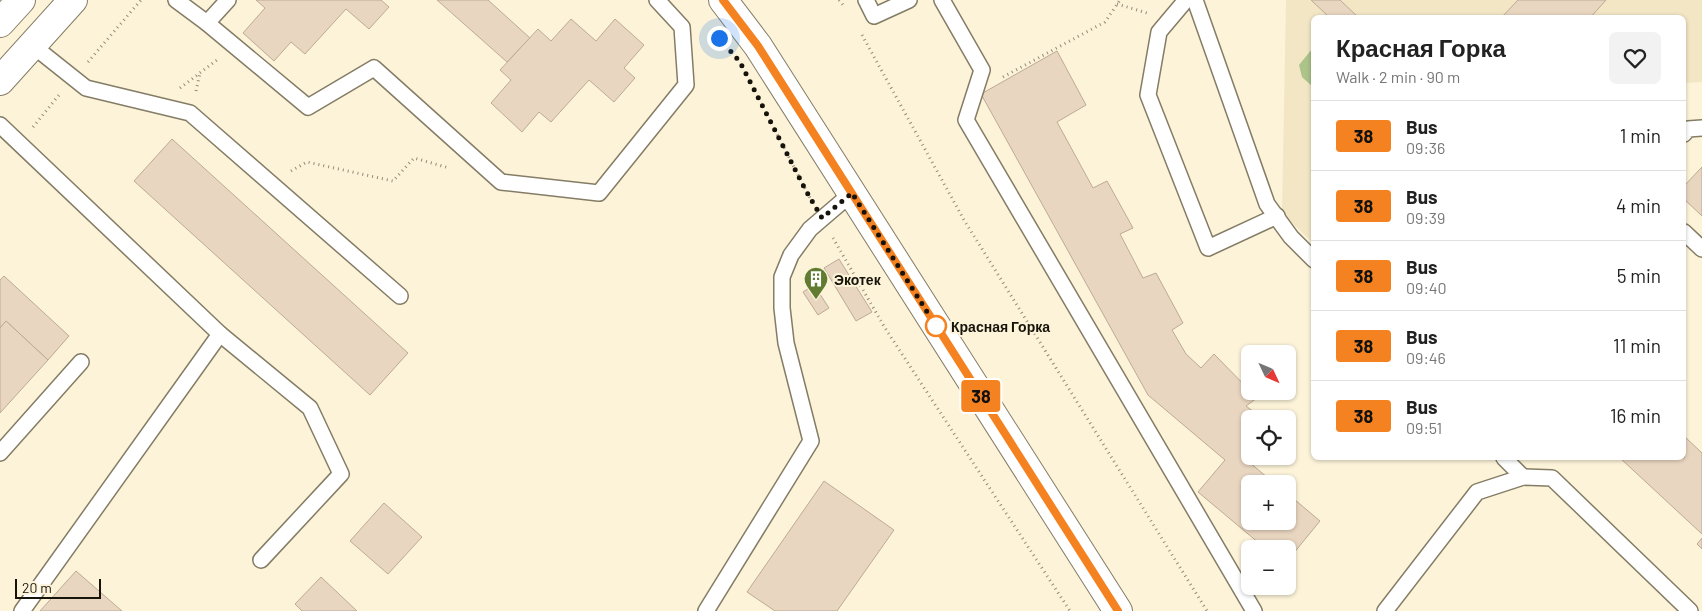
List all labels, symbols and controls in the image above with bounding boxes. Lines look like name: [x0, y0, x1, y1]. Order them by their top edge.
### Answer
your location: [707, 26, 732, 51]
button: heart: [1609, 32, 1661, 84]
text: Красная Горка: [1336, 33, 1506, 62]
text: Walk · 2 min · 90 m: [1336, 67, 1460, 86]
text: Bus: [1406, 115, 1438, 138]
text: 1 min: [1620, 124, 1661, 147]
text: 38: [1354, 125, 1373, 147]
text: 09:36: [1406, 138, 1445, 157]
text: Bus: [1406, 185, 1438, 208]
text: 4 min: [1616, 194, 1661, 217]
text: 38: [1354, 195, 1373, 217]
text: 09:39: [1406, 208, 1445, 227]
text: Bus: [1406, 255, 1438, 278]
text: 5 min: [1617, 264, 1661, 287]
text: 38: [1354, 265, 1373, 287]
building icon: Экотек: [803, 266, 829, 300]
place label: Экотек: [834, 271, 882, 288]
text: 09:40: [1406, 278, 1447, 297]
marker: Красная Горка: [925, 315, 947, 337]
place label: Красная Горка: [951, 318, 1050, 335]
text: Bus: [1406, 325, 1438, 348]
text: 11 min: [1613, 334, 1661, 357]
text: 38: [1354, 335, 1373, 357]
north arrow: [1241, 345, 1296, 400]
map controls: [1241, 345, 1296, 595]
text: 09:46: [1406, 348, 1446, 367]
line badge: 38: [958, 380, 1004, 412]
text: 38: [971, 385, 991, 407]
text: Bus: [1406, 395, 1438, 418]
text: 16 min: [1610, 404, 1661, 427]
text: 38: [1354, 405, 1373, 427]
button: locate: [1241, 410, 1296, 465]
text: 09:51: [1406, 418, 1442, 437]
button: +: [1241, 475, 1296, 530]
button: −: [1241, 540, 1296, 595]
scale bar: [15, 576, 101, 599]
text: 20 m: [22, 579, 52, 596]

